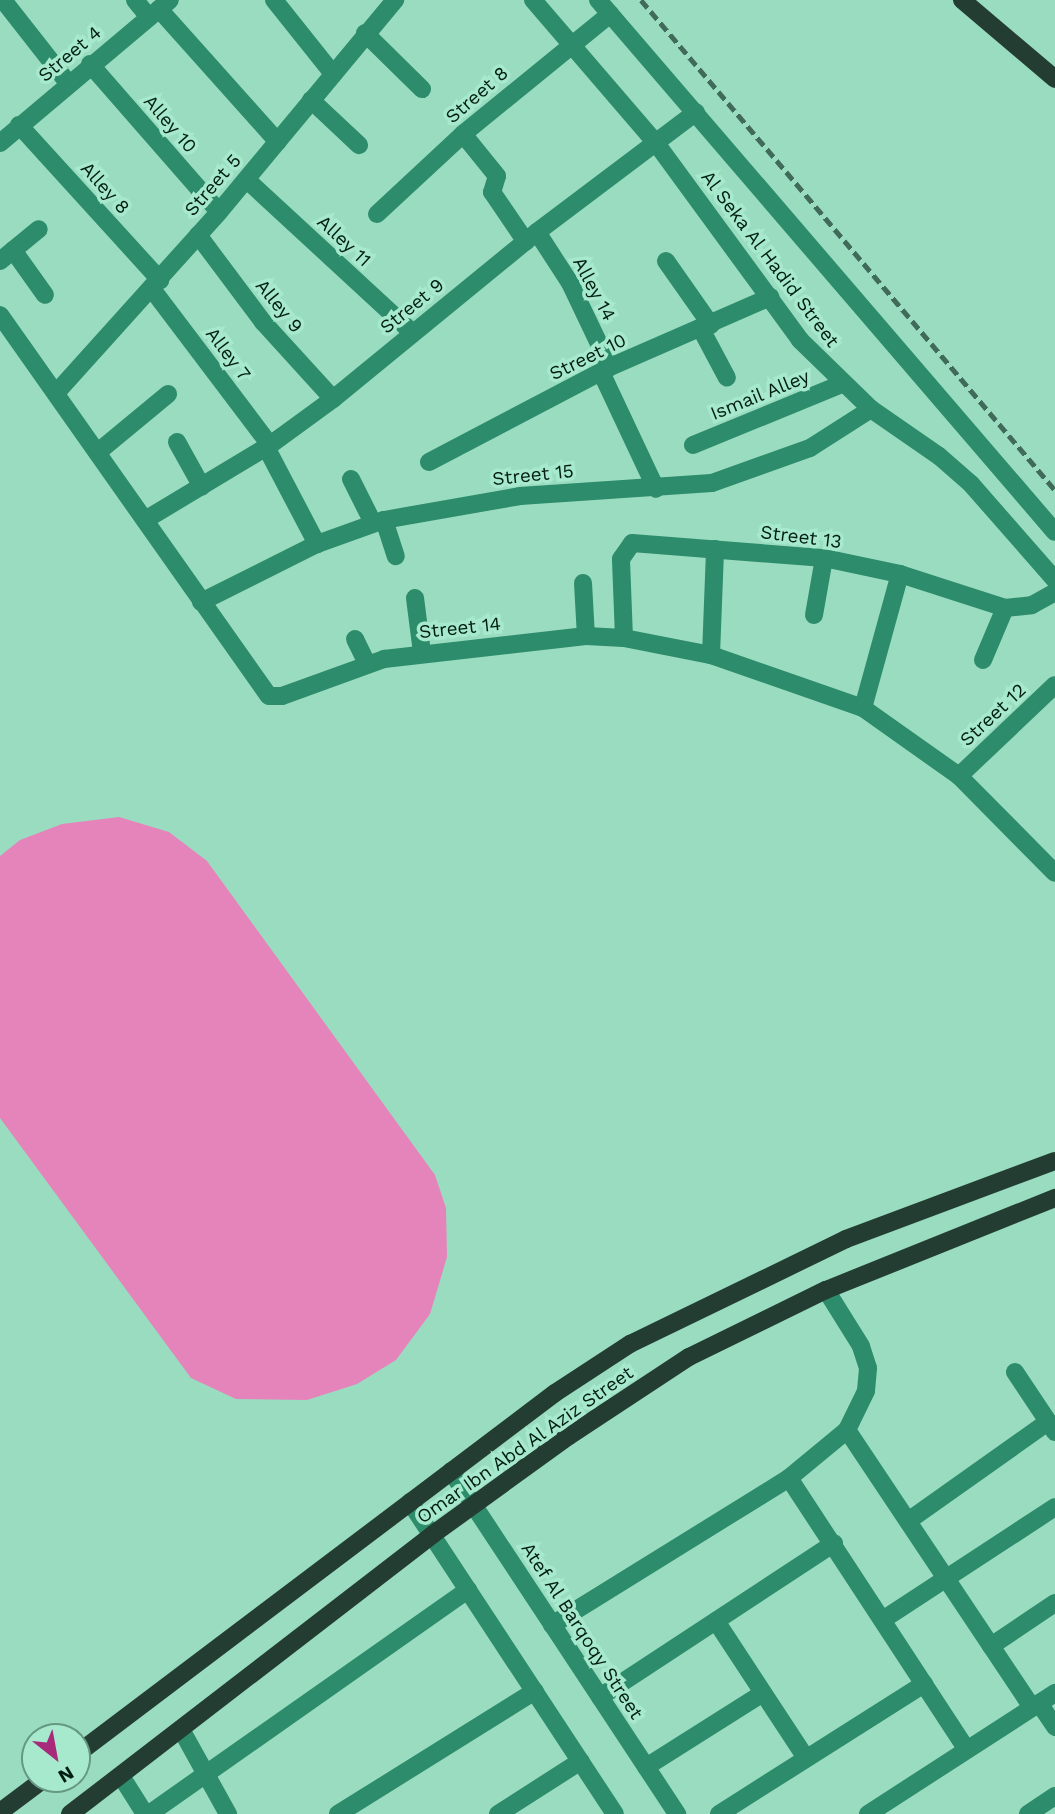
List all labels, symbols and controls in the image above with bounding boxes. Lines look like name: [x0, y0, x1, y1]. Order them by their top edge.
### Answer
street label: Street 4: [34, 21, 106, 87]
street label: Street 8: [441, 62, 513, 128]
street label: Alley 10: [138, 90, 202, 158]
street label: Street 5: [180, 149, 246, 221]
street label: Alley 8: [76, 157, 134, 219]
street label: Al Seka Al Hadid Street: [695, 165, 845, 353]
street label: Alley 11: [312, 210, 376, 272]
street label: Alley 14: [568, 253, 620, 325]
street label: Street 9: [376, 273, 448, 339]
street label: Alley 9: [250, 274, 308, 338]
street label: Alley 7: [200, 323, 256, 385]
street label: Street 10: [546, 329, 630, 385]
street label: Ismail Alley: [707, 365, 813, 425]
street label: Street 15: [491, 459, 575, 491]
street label: Street 13: [759, 521, 843, 553]
street label: Street 14: [418, 612, 502, 644]
street label: Street 12: [955, 679, 1031, 751]
street label: Omar Ibn Abd Al Aziz Street: [411, 1360, 639, 1530]
street label: Atef Al Barqoqy Street: [516, 1537, 648, 1725]
north arrow: [21, 1723, 91, 1793]
text: N: [54, 1761, 78, 1788]

